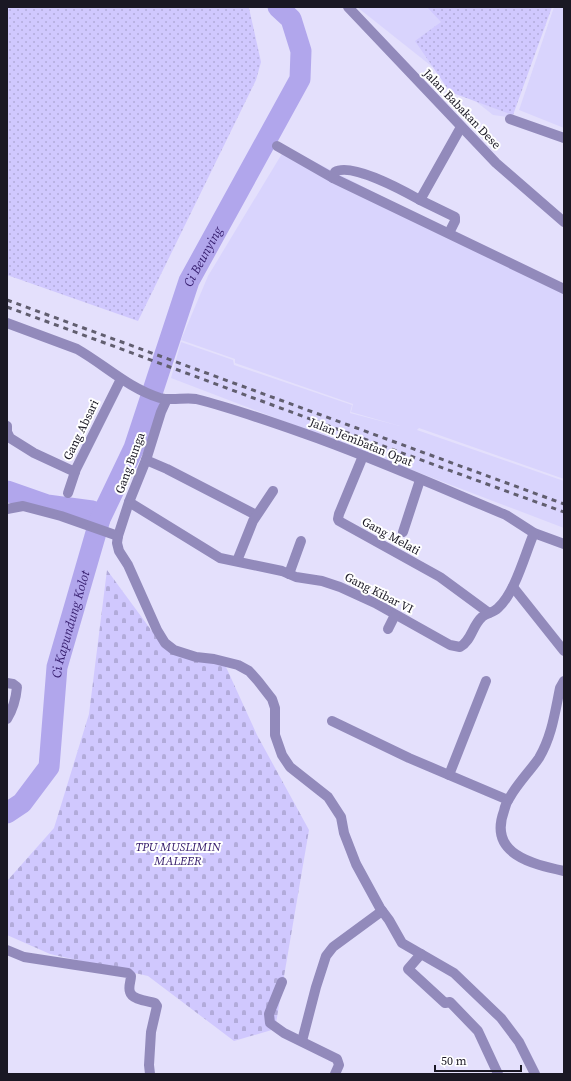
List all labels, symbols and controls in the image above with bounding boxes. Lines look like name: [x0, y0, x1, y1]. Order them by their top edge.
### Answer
street label: Jalan Babakan Dese: [419, 65, 504, 152]
water label: Ci Beunying: [179, 223, 226, 289]
street label: Gang Absari: [59, 397, 103, 463]
street label: Jalan Jembatan Opat: [306, 414, 415, 470]
street label: Gang Bunga: [112, 429, 149, 496]
street label: Gang Melati: [359, 513, 423, 559]
water label: Ci Kapundung Kolot: [48, 568, 93, 679]
street label: Gang Kibar VI: [342, 569, 416, 617]
park label: TPU MUSLIMIN MALEER: [135, 839, 222, 869]
scale bar: [435, 1047, 521, 1073]
text: 50 m: [441, 1053, 467, 1069]

